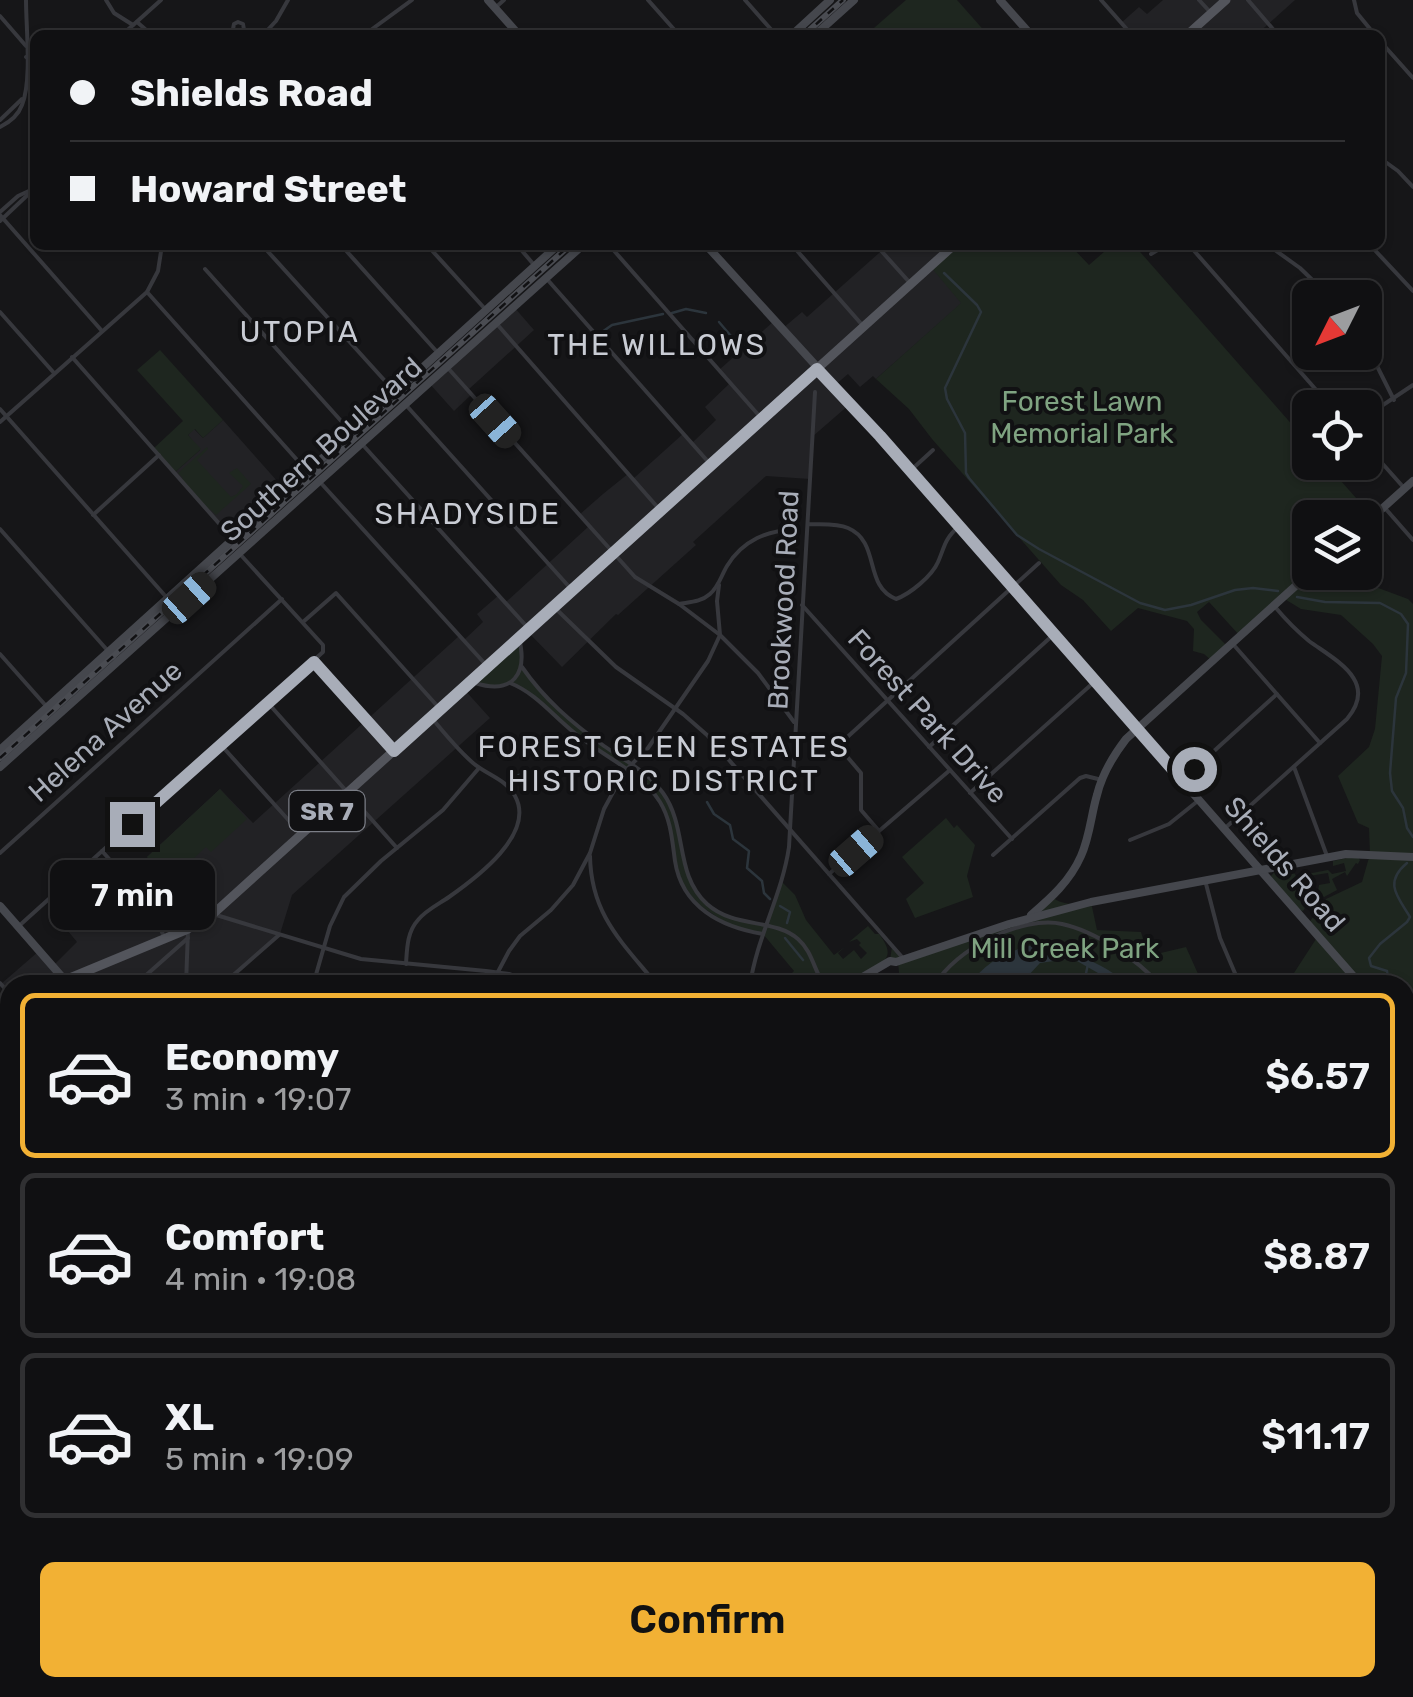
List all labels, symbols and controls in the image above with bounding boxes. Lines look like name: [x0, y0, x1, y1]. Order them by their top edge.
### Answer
text: Shields Road: [130, 70, 373, 116]
text: Howard Street: [130, 166, 407, 212]
north arrow: [1292, 280, 1382, 370]
map controls: [1292, 280, 1382, 590]
district label: UTOPIA: [240, 314, 360, 350]
district label: THE WILLOWS: [547, 327, 767, 363]
street label: Southern Boulevard: [214, 350, 429, 548]
park label: Forest Lawn Memorial Park: [990, 385, 1174, 450]
car: [464, 389, 526, 453]
button: locate: [1292, 390, 1382, 480]
street label: Brookwood Road: [761, 489, 806, 711]
district label: SHADYSIDE: [375, 496, 561, 532]
button: layers: [1292, 500, 1382, 590]
car: [157, 567, 221, 629]
street label: Forest Park Drive: [841, 623, 1014, 810]
street label: Helena Avenue: [22, 654, 189, 809]
district label: FOREST GLEN ESTATES HISTORIC DISTRICT: [478, 729, 850, 799]
route start: [1172, 747, 1217, 792]
street label: Shields Road: [1217, 790, 1352, 939]
road number: SR 7: [290, 791, 364, 831]
route end: [110, 802, 155, 847]
car: [824, 820, 888, 882]
callout: 7 min: [49, 859, 214, 929]
text: 7 min: [91, 876, 174, 914]
park label: Mill Creek Park: [970, 932, 1160, 965]
icon: car: [45, 1031, 135, 1121]
text: Economy: [165, 1034, 339, 1080]
text: $6.57: [1265, 1053, 1370, 1099]
text: 3 min · 19:07: [165, 1080, 352, 1118]
icon: car: [45, 1211, 135, 1301]
text: Comfort: [165, 1214, 324, 1260]
text: $8.87: [1263, 1233, 1370, 1279]
text: 4 min · 19:08: [165, 1260, 356, 1298]
icon: car: [45, 1391, 135, 1481]
text: XL: [165, 1394, 214, 1440]
text: $11.17: [1261, 1413, 1370, 1459]
text: 5 min · 19:09: [165, 1440, 354, 1478]
button: Confirm: [40, 1562, 1375, 1677]

